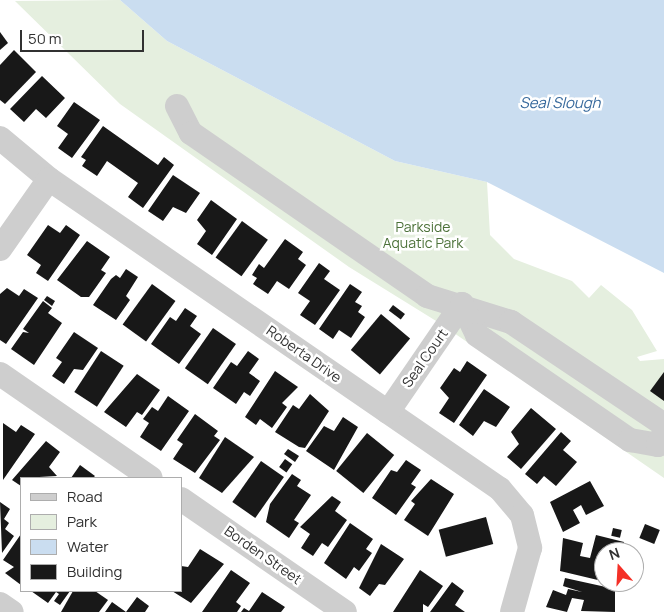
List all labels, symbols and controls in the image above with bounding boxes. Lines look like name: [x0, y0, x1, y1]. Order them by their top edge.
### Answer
scale bar: [22, 20, 146, 52]
text: 50 m: [28, 28, 62, 49]
water label: Seal Slough: [519, 94, 601, 112]
park label: Parkside Aquatic Park: [383, 219, 463, 252]
street label: Roberta Drive: [263, 322, 345, 386]
street label: Seal Court: [399, 325, 451, 391]
legend: [20, 477, 182, 592]
text: Road: [67, 486, 103, 507]
text: Park: [67, 511, 97, 532]
street label: Borden Street: [221, 522, 305, 588]
text: Water: [67, 536, 109, 557]
north arrow: [594, 542, 644, 592]
text: N: [606, 543, 622, 564]
text: Building: [67, 561, 122, 582]

